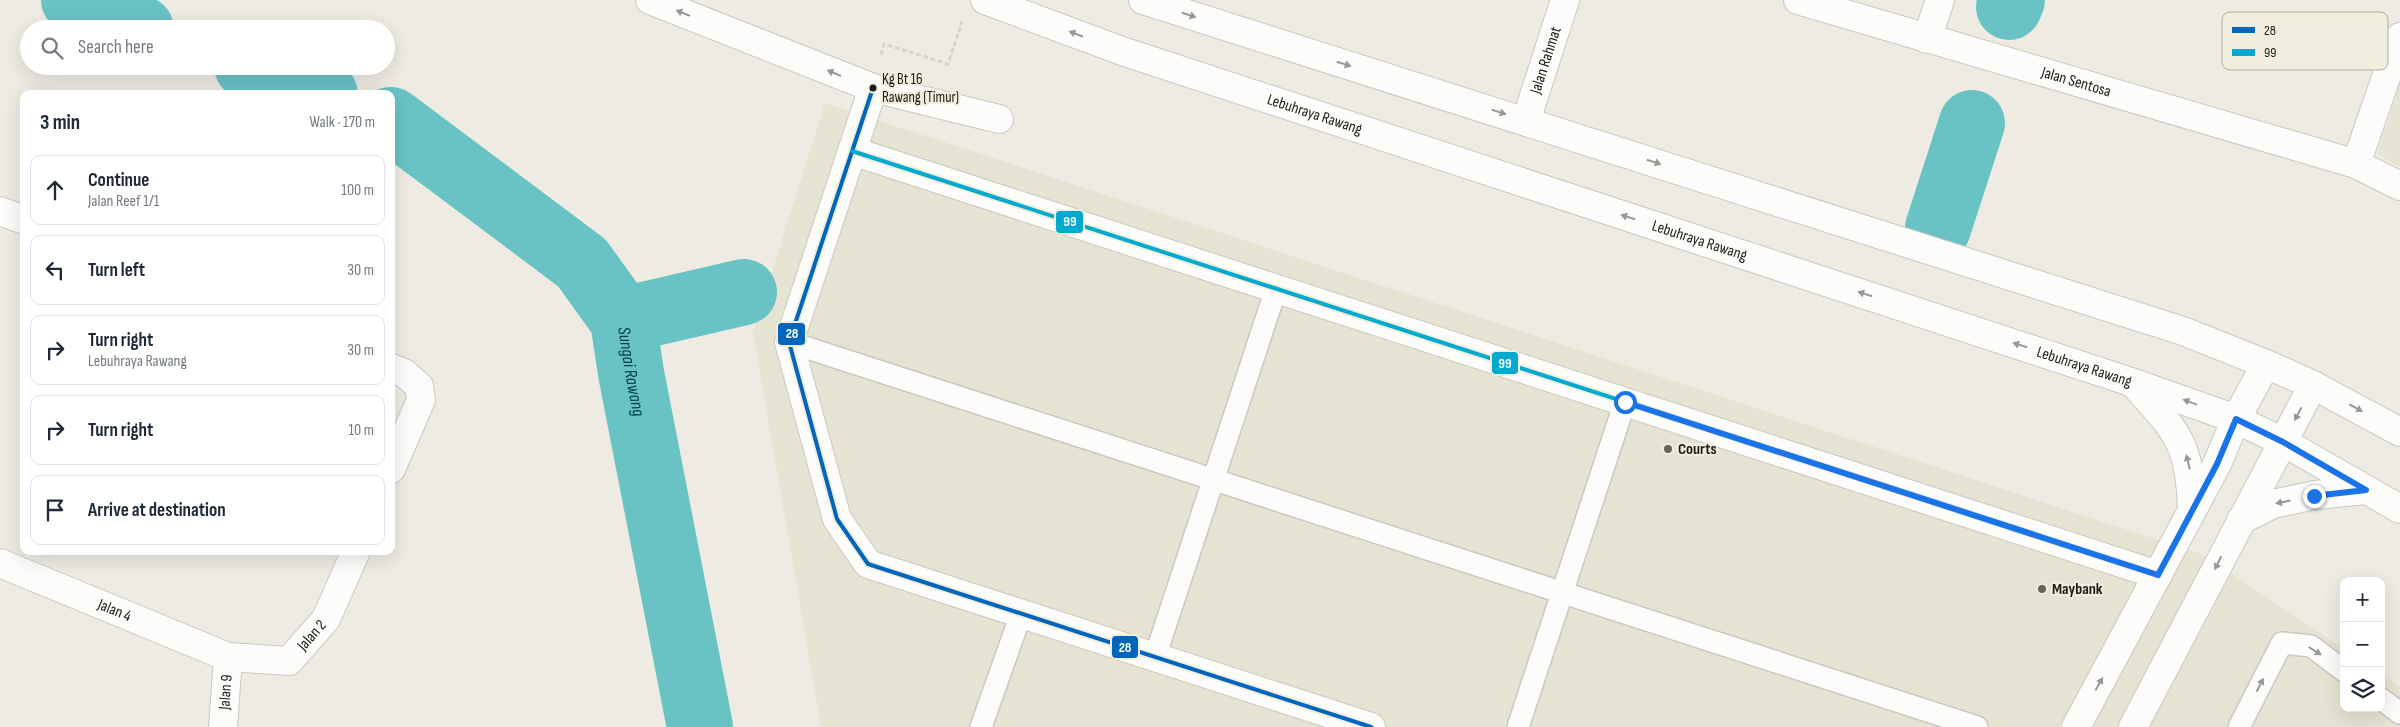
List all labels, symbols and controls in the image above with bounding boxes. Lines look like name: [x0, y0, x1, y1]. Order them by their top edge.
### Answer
one-way arrow: [675, 9, 690, 17]
one-way arrow: [1182, 11, 1197, 19]
legend: [2222, 12, 2388, 70]
search box: [20, 20, 395, 75]
text: 28: [2264, 22, 2276, 39]
street label: Jalan Rahmat: [1526, 24, 1565, 97]
one-way arrow: [1069, 30, 1084, 37]
icon: search: [38, 34, 66, 62]
text: Search here: [78, 36, 154, 59]
text: 99: [2264, 44, 2276, 61]
one-way arrow: [1337, 60, 1352, 68]
street label: Jalan Sentosa: [2038, 62, 2113, 101]
one-way arrow: [826, 69, 841, 77]
place label: Kg Bt 16 Rawang (Timur): [882, 70, 959, 107]
marker: Kg Bt 16 Rawang (Timur): [868, 83, 878, 93]
street label: Lebuhraya Rawang: [1265, 90, 1365, 139]
one-way arrow: [1492, 109, 1507, 117]
text: 3 min: [40, 110, 80, 135]
text: Walk · 170 m: [310, 113, 375, 132]
one-way arrow: [1646, 159, 1661, 166]
text: Continue: [88, 169, 149, 192]
icon: ahead: [41, 176, 69, 204]
text: 100 m: [341, 181, 374, 200]
text: Jalan Reef 1/1: [88, 192, 159, 211]
line badge: 99: [1055, 210, 1084, 234]
one-way arrow: [1620, 212, 1635, 220]
text: 99: [1063, 213, 1077, 230]
street label: Lebuhraya Rawang: [1650, 216, 1749, 265]
icon: left: [41, 256, 69, 284]
text: Turn left: [88, 259, 145, 282]
text: 30 m: [347, 261, 374, 280]
one-way arrow: [1858, 290, 1873, 298]
line badge: 28: [777, 322, 806, 346]
water label: Sungai Rawang: [614, 325, 650, 419]
text: 28: [786, 325, 799, 342]
text: Turn right: [88, 329, 153, 352]
icon: right: [41, 336, 69, 364]
text: 30 m: [347, 341, 374, 360]
one-way arrow: [2012, 341, 2027, 348]
street label: Lebuhraya Rawang: [2034, 342, 2134, 391]
line badge: 99: [1491, 351, 1519, 375]
text: Lebuhraya Rawang: [88, 352, 187, 371]
text: 99: [1498, 355, 1512, 372]
route start: [1614, 391, 1637, 414]
one-way arrow: [2183, 398, 2198, 406]
one-way arrow: [2350, 404, 2363, 413]
one-way arrow: [2294, 406, 2302, 421]
icon: right: [41, 416, 69, 444]
text: Turn right: [88, 419, 153, 442]
text: 10 m: [348, 421, 374, 440]
place label: Courts: [1678, 440, 1717, 459]
marker: Courts: [1662, 443, 1674, 455]
one-way arrow: [2184, 454, 2192, 469]
route end: [2303, 485, 2326, 508]
icon: arrive: [41, 496, 69, 524]
one-way arrow: [2275, 498, 2291, 506]
text: Arrive at destination: [88, 499, 226, 522]
one-way arrow: [2214, 556, 2222, 570]
map controls: [2340, 577, 2385, 712]
button: +: [2340, 577, 2385, 622]
place label: Maybank: [2052, 580, 2103, 599]
marker: Maybank: [2036, 583, 2048, 595]
street label: Jalan 4: [94, 594, 135, 626]
street label: Jalan 2: [292, 616, 330, 655]
button: −: [2340, 622, 2385, 667]
line badge: 28: [1111, 635, 1139, 659]
text: 28: [1119, 639, 1132, 656]
one-way arrow: [2309, 646, 2322, 655]
button: layers: [2340, 667, 2385, 712]
street label: Jalan 9: [215, 674, 236, 711]
one-way arrow: [2095, 677, 2103, 692]
one-way arrow: [2256, 678, 2264, 692]

